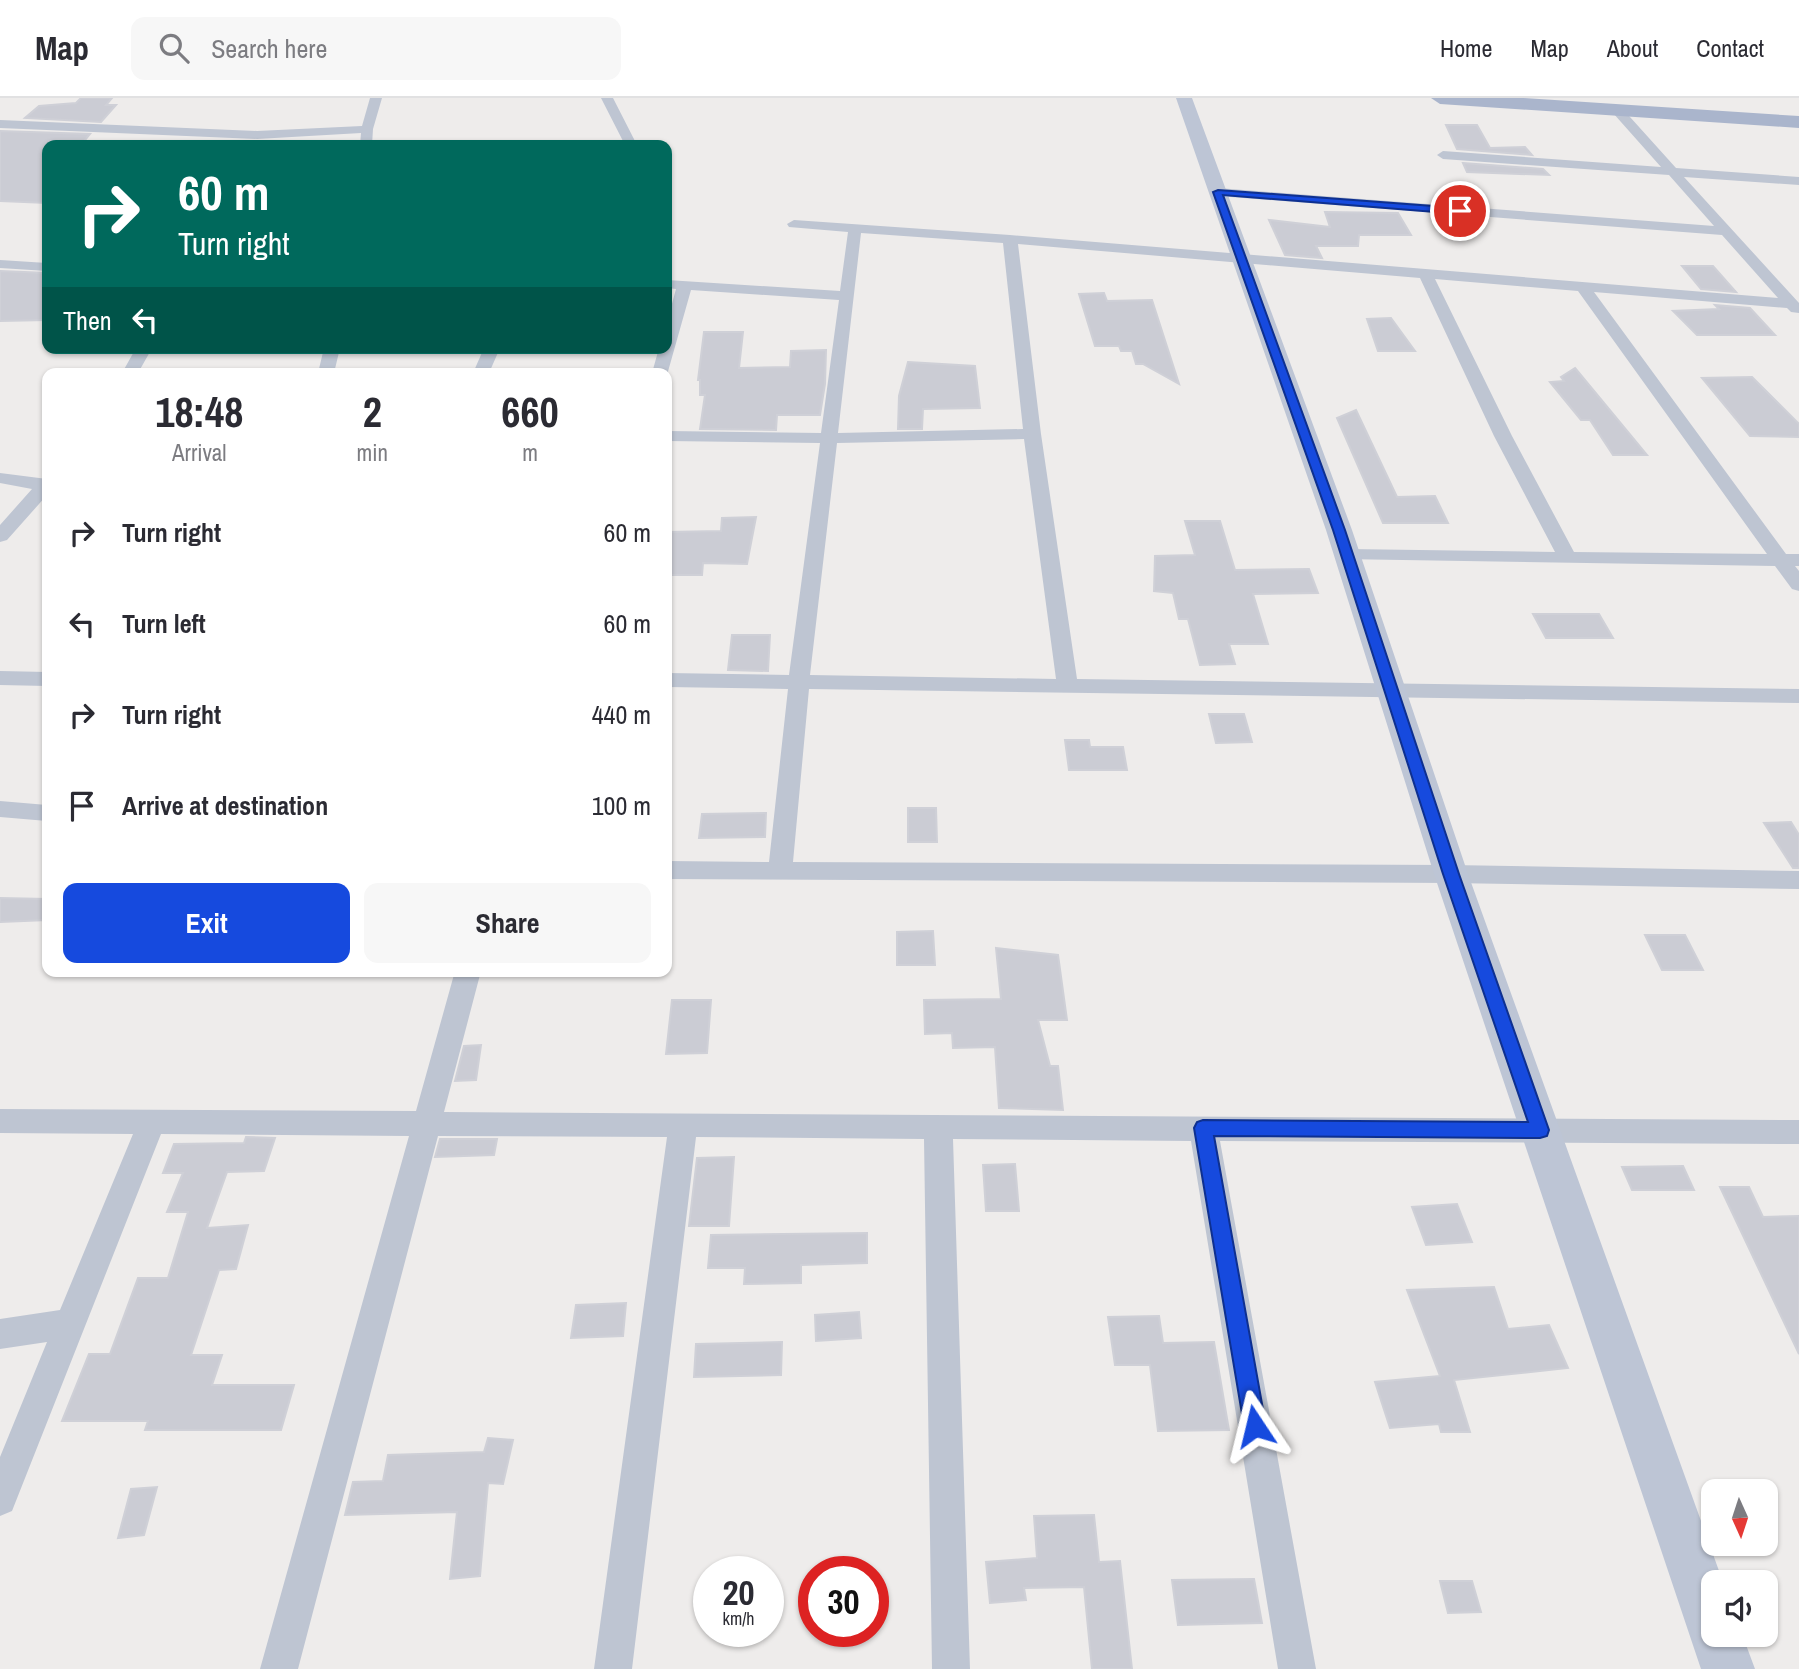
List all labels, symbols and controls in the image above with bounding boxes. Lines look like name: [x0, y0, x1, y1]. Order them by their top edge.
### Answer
search box: [131, 17, 621, 80]
text: Map: [35, 26, 89, 70]
icon: search: [155, 29, 193, 67]
text: Search here: [211, 31, 327, 66]
text: Home: [1440, 32, 1492, 64]
text: Map: [1530, 32, 1569, 64]
text: About: [1607, 32, 1658, 64]
text: Contact: [1696, 32, 1764, 64]
text: 60 m: [178, 159, 270, 225]
icon: right: [63, 168, 154, 259]
pin: [1430, 181, 1490, 241]
icon: arrive: [1441, 192, 1479, 230]
text: Turn right: [178, 222, 290, 265]
icon: left: [126, 301, 164, 339]
text: Then: [63, 303, 112, 338]
text: 18:48: [155, 384, 243, 440]
text: 2: [363, 384, 382, 440]
text: 660: [501, 384, 559, 440]
text: Arrival: [172, 437, 227, 468]
text: min: [357, 437, 388, 468]
text: m: [522, 437, 538, 468]
icon: right: [63, 514, 101, 552]
text: Turn right: [122, 515, 221, 550]
text: 60 m: [604, 515, 651, 550]
icon: left: [63, 605, 101, 643]
text: Turn left: [122, 606, 206, 641]
text: 60 m: [604, 606, 651, 641]
icon: right: [63, 696, 101, 734]
text: Turn right: [122, 697, 221, 732]
text: 440 m: [592, 697, 651, 732]
icon: arrive: [63, 787, 101, 825]
text: Arrive at destination: [122, 788, 328, 823]
text: 100 m: [592, 788, 651, 823]
button: Exit: [63, 883, 350, 963]
button: Share: [364, 883, 651, 963]
position arrow: [1218, 1389, 1292, 1463]
north arrow: [1701, 1479, 1778, 1556]
map controls: [1701, 1479, 1778, 1647]
speed limit sign: 30: [798, 1556, 889, 1647]
text: 20: [723, 1569, 754, 1616]
button: sound: [1701, 1570, 1778, 1647]
text: km/h: [723, 1606, 755, 1631]

